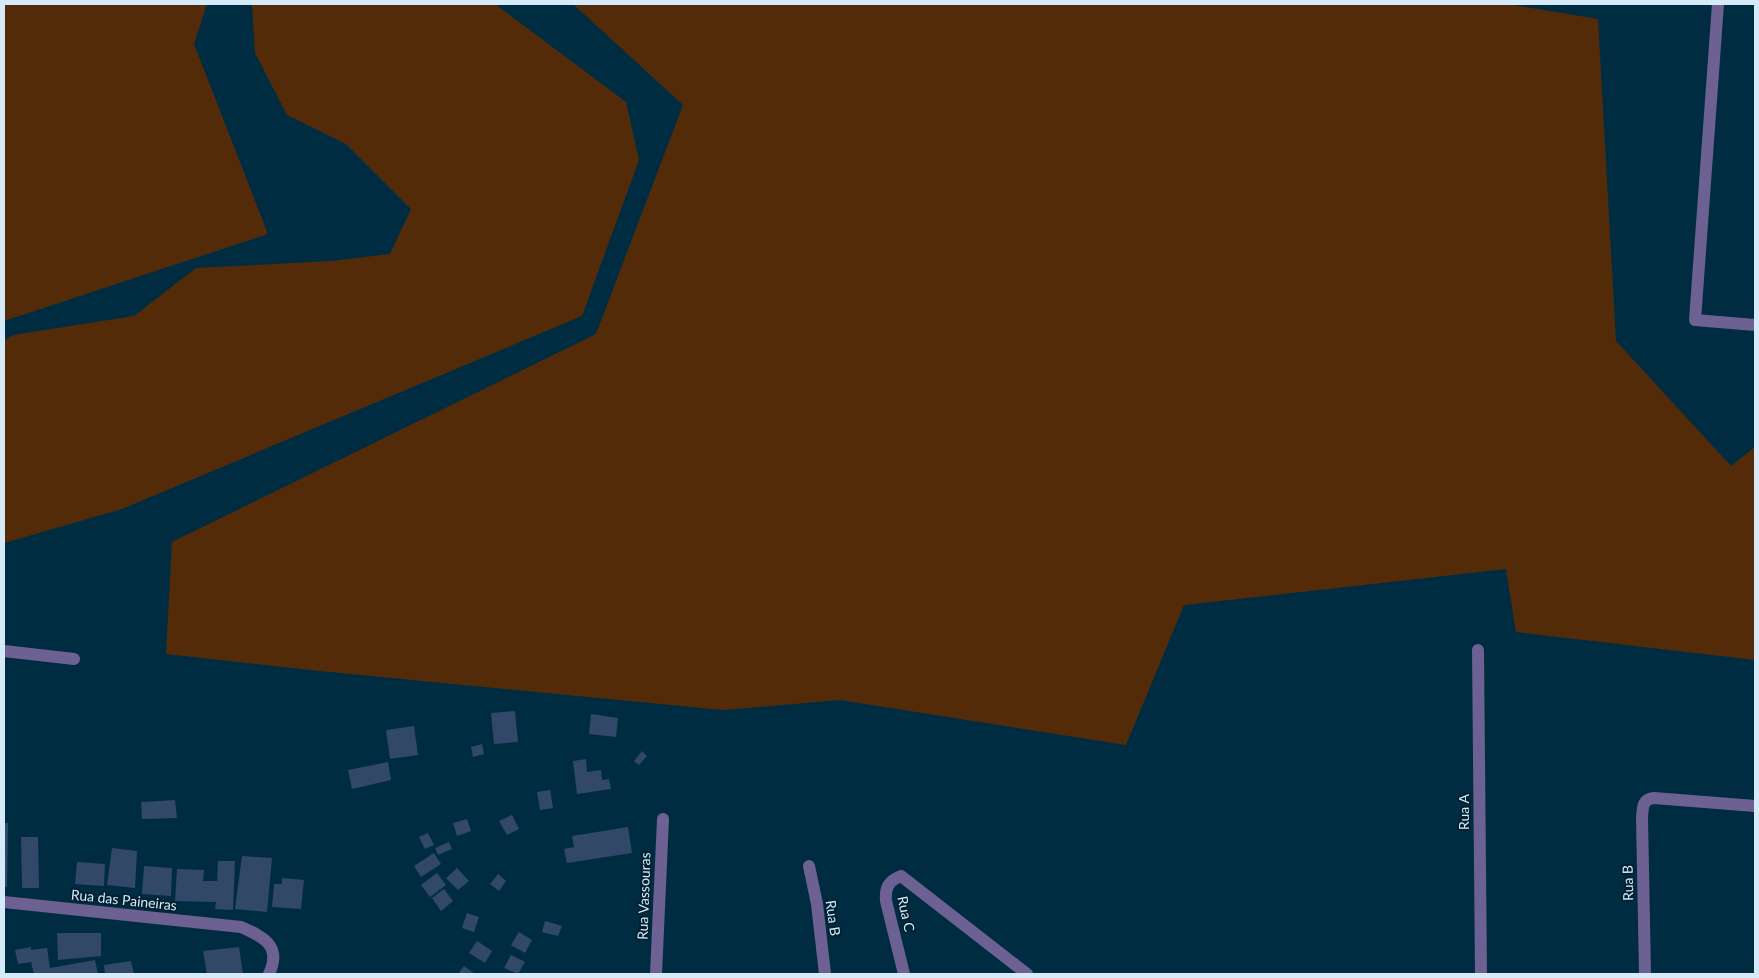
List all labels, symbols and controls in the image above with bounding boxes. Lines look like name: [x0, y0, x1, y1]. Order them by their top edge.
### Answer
street label: Rua A: [1455, 794, 1472, 830]
street label: Rua Vassouras: [633, 852, 654, 940]
street label: Rua B: [1619, 865, 1636, 901]
street label: Rua das Paineiras: [70, 885, 178, 914]
street label: Rua C: [894, 894, 919, 934]
street label: Rua B: [823, 899, 844, 937]

